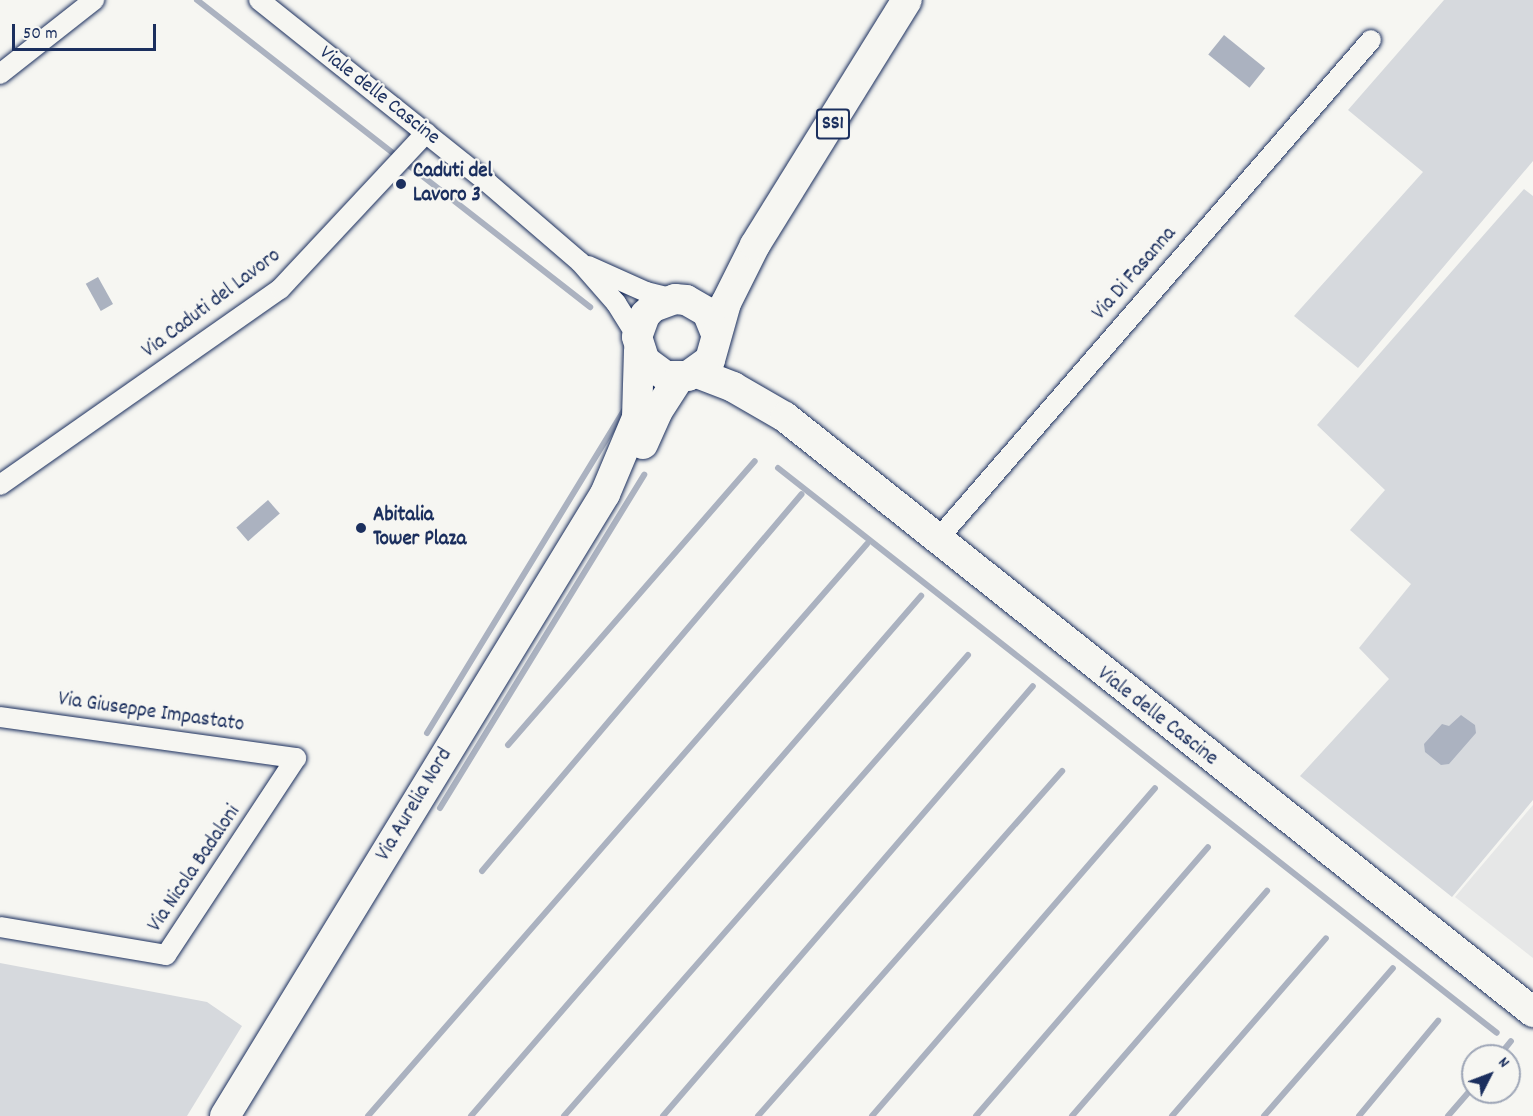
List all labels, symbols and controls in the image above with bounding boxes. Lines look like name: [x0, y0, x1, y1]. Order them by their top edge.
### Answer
scale bar: [15, 12, 159, 50]
text: 50 m: [23, 22, 58, 47]
street label: Viale delle Cascine: [314, 41, 444, 151]
road number: SS1: [815, 107, 851, 141]
place label: Caduti del Lavoro 3: [413, 159, 493, 209]
marker: Caduti del Lavoro 3: [394, 177, 408, 191]
street label: Via Di Fasanna: [1088, 222, 1182, 326]
street label: Via Caduti del Lavoro: [138, 244, 286, 364]
place label: Abitalia Tower Plaza: [373, 503, 466, 553]
marker: Abitalia Tower Plaza: [354, 521, 368, 535]
street label: Viale delle Cascine: [1092, 662, 1222, 772]
street label: Via Giuseppe Impastato: [56, 687, 246, 739]
street label: Via Aurelia Nord: [371, 744, 459, 866]
street label: Via Nicola Badaloni: [143, 801, 247, 937]
north arrow: [1461, 1044, 1521, 1104]
text: N: [1492, 1052, 1514, 1074]

